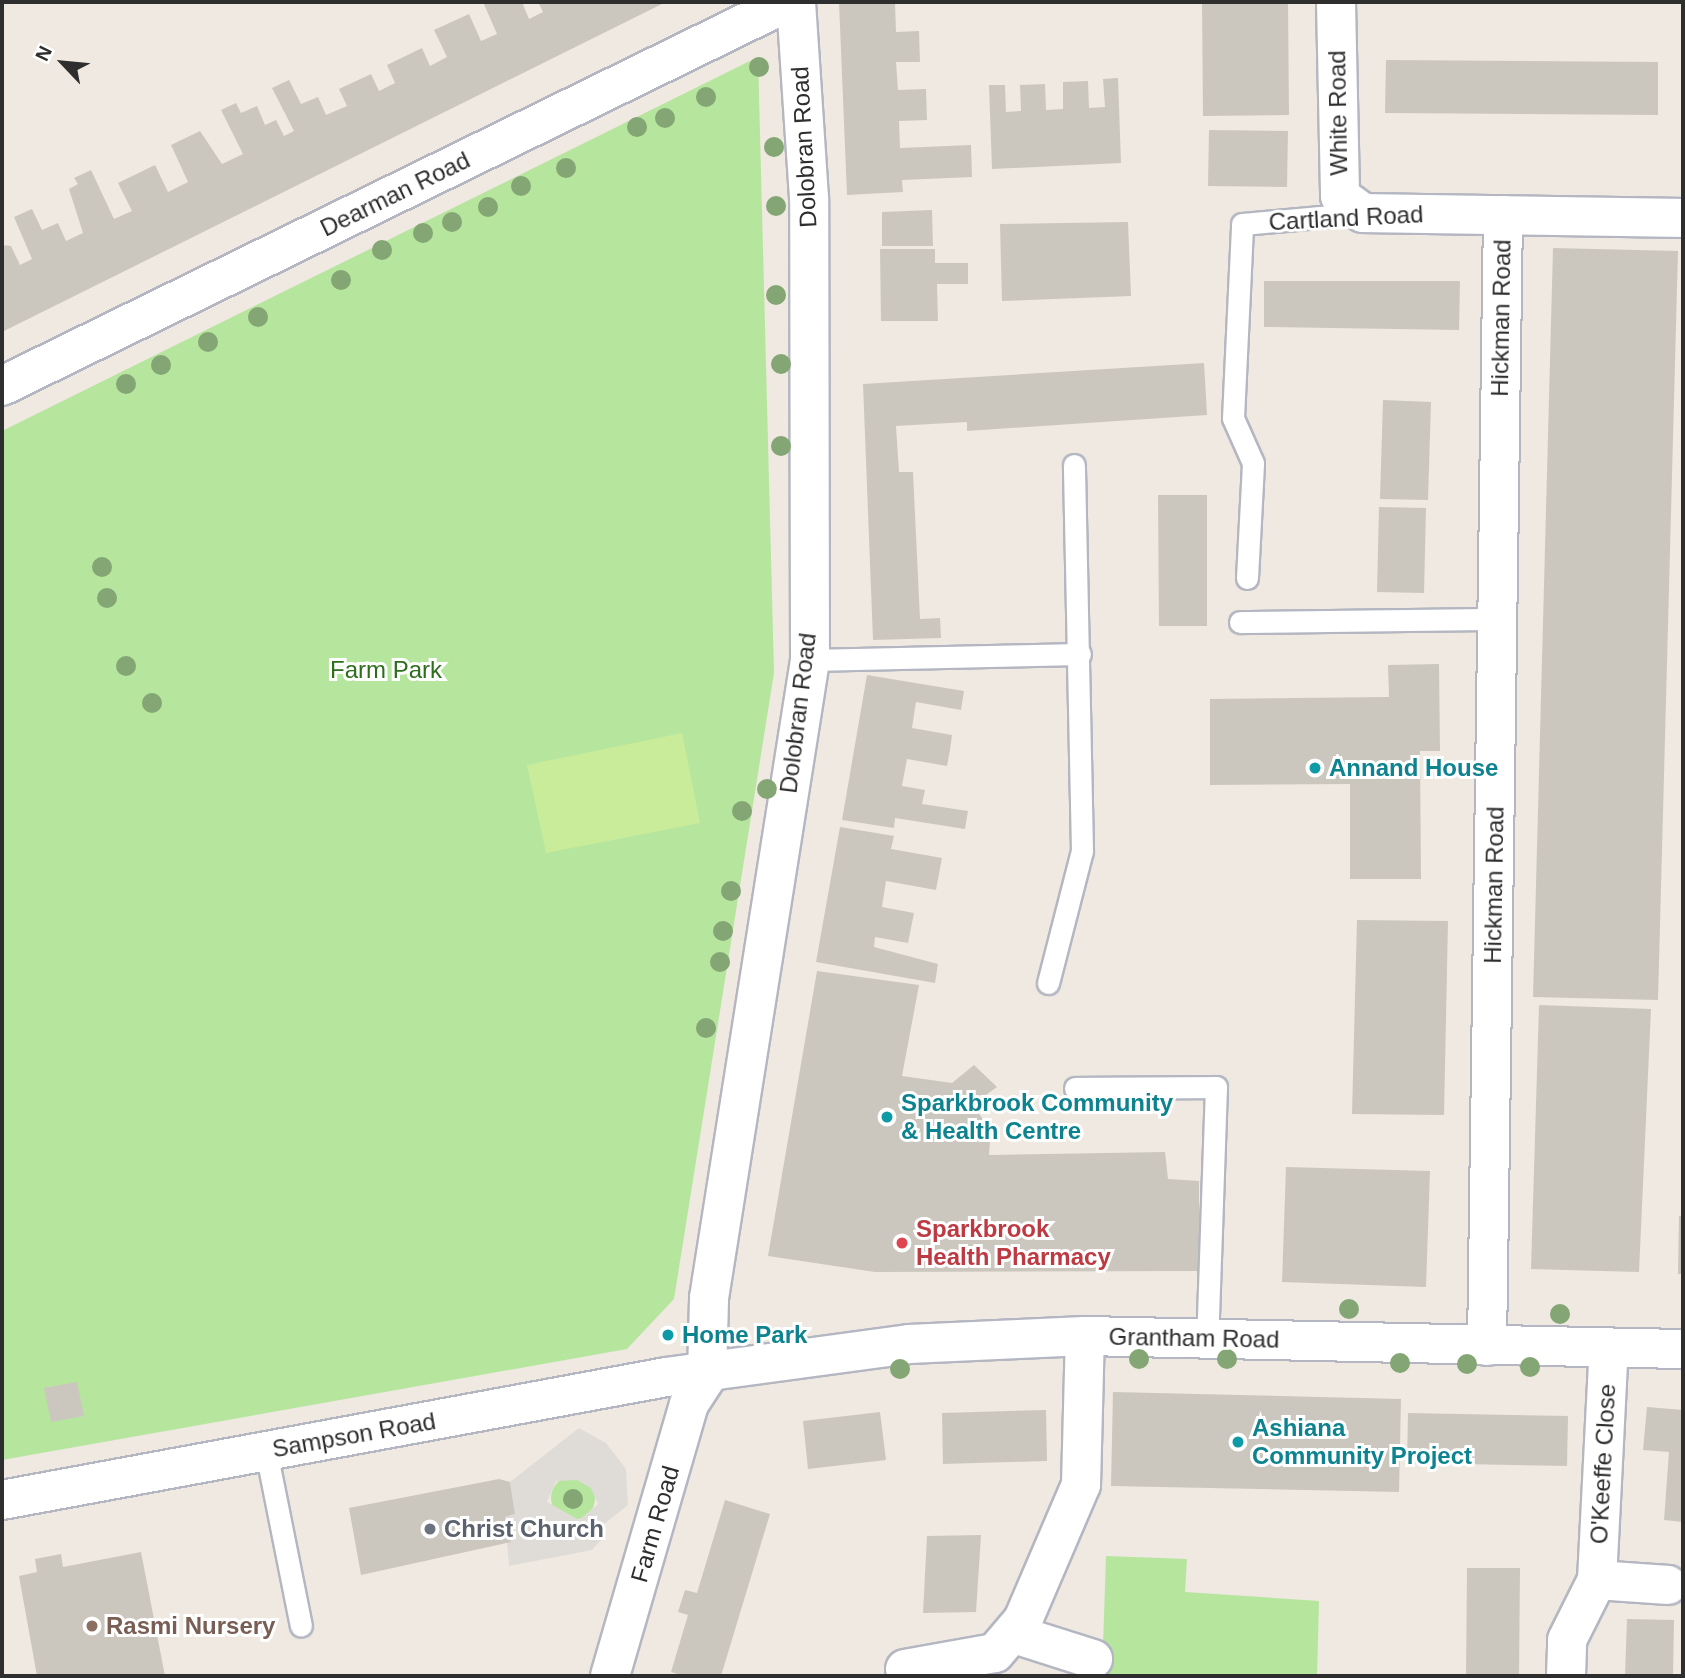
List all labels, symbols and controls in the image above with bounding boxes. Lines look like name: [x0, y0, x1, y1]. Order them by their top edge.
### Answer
north arrow: [28, 28, 98, 98]
text: N: [31, 43, 56, 64]
street label: White Road: [1323, 50, 1353, 176]
street label: Dolobran Road: [785, 66, 823, 228]
street label: Dearman Road: [316, 145, 474, 243]
street label: Cartland Road: [1268, 200, 1424, 236]
street label: Hickman Road: [1485, 239, 1517, 397]
street label: Dolobran Road: [774, 631, 822, 795]
park label: Farm Park: [330, 656, 442, 684]
place label: Annand House: [1329, 754, 1498, 782]
marker: Annand House: [1307, 760, 1323, 776]
street label: Hickman Road: [1478, 806, 1510, 964]
place label: Sparkbrook Community & Health Centre: [901, 1089, 1173, 1145]
marker: Sparkbrook Community & Health Centre: [879, 1109, 895, 1125]
place label: Sparkbrook Health Pharmacy: [916, 1215, 1111, 1271]
marker: Sparkbrook Health Pharmacy: [894, 1235, 910, 1251]
place label: Home Park: [682, 1321, 807, 1349]
street label: Grantham Road: [1108, 1322, 1280, 1354]
marker: Home Park: [660, 1327, 676, 1343]
street label: O'Keeffe Close: [1584, 1383, 1622, 1545]
street label: Sampson Road: [270, 1406, 438, 1464]
place label: Ashiana Community Project: [1252, 1414, 1472, 1470]
marker: Ashiana Community Project: [1230, 1434, 1246, 1450]
street label: Farm Road: [625, 1462, 685, 1586]
place label: Christ Church: [444, 1515, 604, 1543]
marker: Christ Church: [422, 1521, 438, 1537]
place label: Rasmi Nursery: [106, 1612, 275, 1640]
marker: Rasmi Nursery: [84, 1618, 100, 1634]

